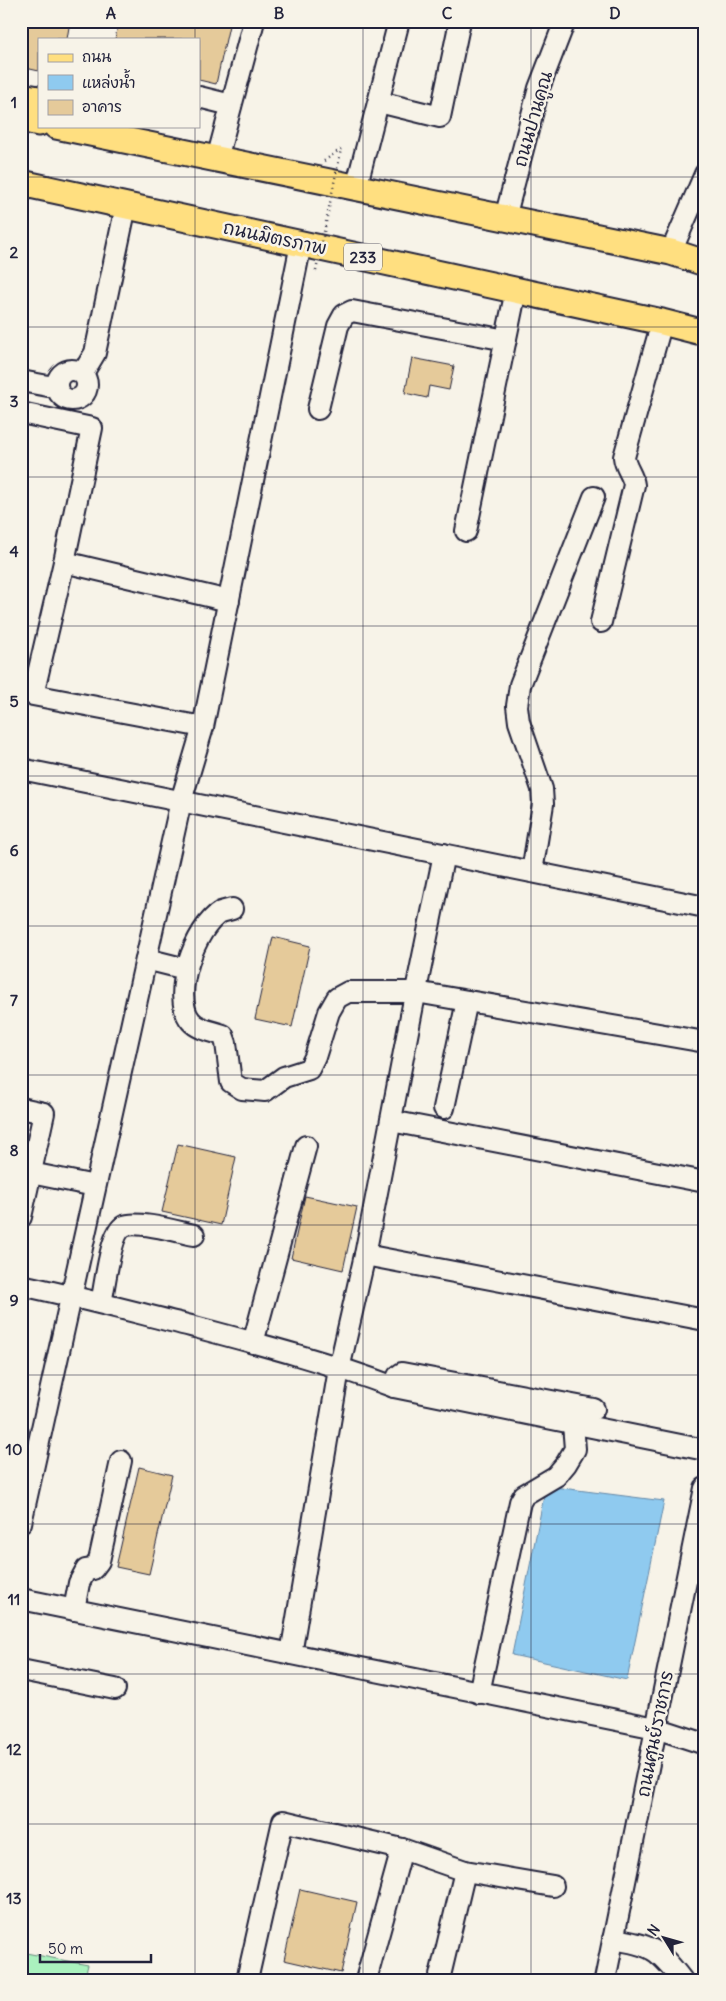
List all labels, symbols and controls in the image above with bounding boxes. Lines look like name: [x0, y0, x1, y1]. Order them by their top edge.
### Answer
text: A: [106, 3, 116, 23]
text: B: [274, 3, 285, 23]
text: C: [442, 3, 453, 23]
text: D: [609, 3, 621, 23]
legend: [38, 38, 200, 128]
text: ถนน: [82, 47, 111, 66]
street label: ถนนปานคูณ: [508, 68, 560, 170]
text: แหล่งน้ำ: [82, 69, 136, 92]
text: 1: [11, 92, 17, 112]
text: อาคาร: [82, 97, 122, 116]
street label: ถนนมิตรภาพ: [221, 215, 329, 260]
text: 2: [10, 242, 19, 262]
road number: 233: [344, 243, 382, 270]
text: 3: [9, 391, 19, 411]
text: 4: [9, 541, 19, 561]
text: 5: [9, 691, 19, 711]
text: 6: [9, 840, 19, 860]
text: 7: [10, 990, 18, 1010]
text: 8: [9, 1140, 19, 1160]
text: 9: [9, 1290, 19, 1310]
text: 10: [6, 1439, 22, 1459]
text: 11: [8, 1589, 20, 1609]
street label: ถนนศูนย์ราชการ: [630, 1669, 681, 1800]
text: 12: [6, 1739, 22, 1759]
text: 13: [6, 1888, 22, 1908]
north arrow: [638, 1914, 688, 1964]
text: N: [644, 1921, 664, 1939]
scale bar: [40, 1931, 151, 1963]
text: 50 m: [48, 1939, 83, 1958]

